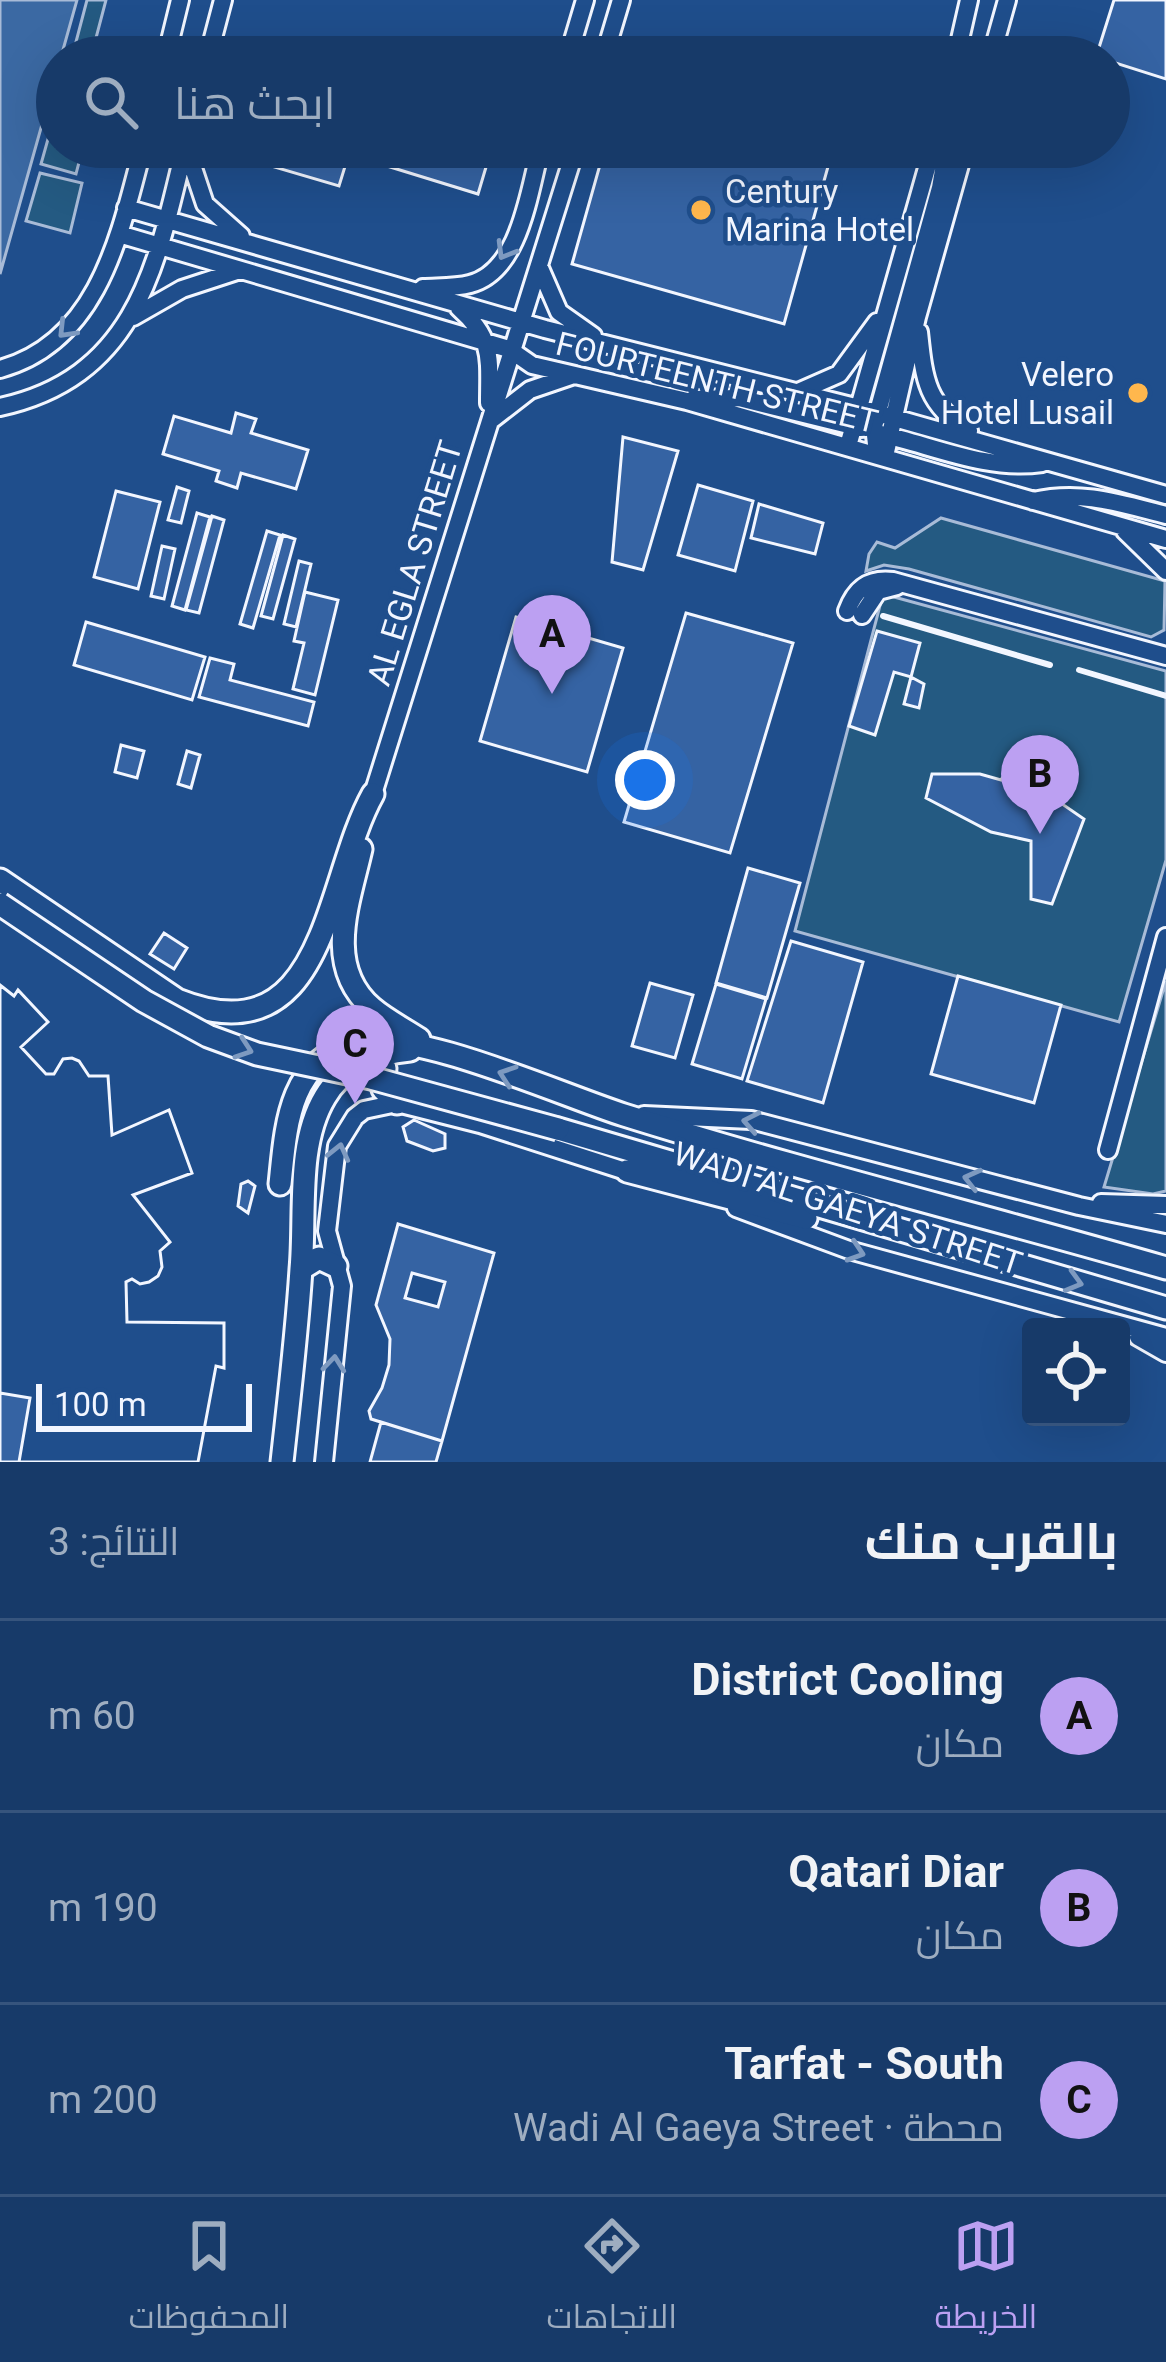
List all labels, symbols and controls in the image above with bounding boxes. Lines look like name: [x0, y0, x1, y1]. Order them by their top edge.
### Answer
search box: [36, 36, 1130, 168]
icon: search: [78, 69, 144, 135]
text: ابحث هنا: [174, 77, 336, 130]
place label: Century Marina Hotel: [725, 172, 914, 249]
marker: Century Marina Hotel: [688, 197, 714, 223]
one-way arrow: [497, 238, 520, 260]
one-way arrow: [58, 316, 80, 338]
street label: FOURTEENTH STREET: [552, 324, 882, 441]
place label: Velero Hotel Lusail: [941, 355, 1114, 432]
marker: Velero Hotel Lusail: [1125, 380, 1151, 406]
street label: AL EGLA STREET: [359, 436, 470, 690]
pin: A: [513, 595, 591, 694]
pin: B: [1001, 735, 1079, 834]
your location: [615, 750, 675, 810]
pin: C: [316, 1005, 394, 1104]
one-way arrow: [233, 1035, 254, 1059]
one-way arrow: [498, 1065, 519, 1089]
one-way arrow: [742, 1110, 762, 1136]
street label: WADI AL GAEYA STREET: [669, 1134, 1027, 1283]
one-way arrow: [325, 1142, 350, 1163]
one-way arrow: [962, 1168, 982, 1193]
one-way arrow: [845, 1237, 866, 1262]
one-way arrow: [1063, 1268, 1084, 1293]
map controls: [1022, 1318, 1130, 1426]
button: locate: [1022, 1318, 1130, 1426]
one-way arrow: [321, 1354, 346, 1373]
scale bar: [36, 1378, 252, 1431]
text: 100 m: [54, 1385, 147, 1424]
text: بالقرب منك: [865, 1512, 1118, 1571]
text: النتائج: 3: [48, 1519, 180, 1565]
text: District Cooling: [691, 1653, 1004, 1706]
text: 60 m: [48, 1693, 136, 1739]
text: A: [1066, 1693, 1092, 1739]
text: مكان: [916, 1721, 1004, 1767]
text: Qatari Diar: [788, 1845, 1004, 1898]
text: 190 m: [48, 1885, 158, 1931]
text: B: [1067, 1885, 1091, 1931]
text: مكان: [916, 1913, 1004, 1959]
text: Tarfat - South: [724, 2037, 1004, 2090]
text: 200 m: [48, 2077, 158, 2123]
text: C: [1066, 2077, 1092, 2123]
text: محطة · Wadi Al Gaeya Street: [513, 2105, 1004, 2151]
tab: المحفوظات: [129, 2213, 289, 2347]
tab: الاتجاهات: [547, 2213, 677, 2347]
tab: الخريطة: [934, 2213, 1037, 2347]

